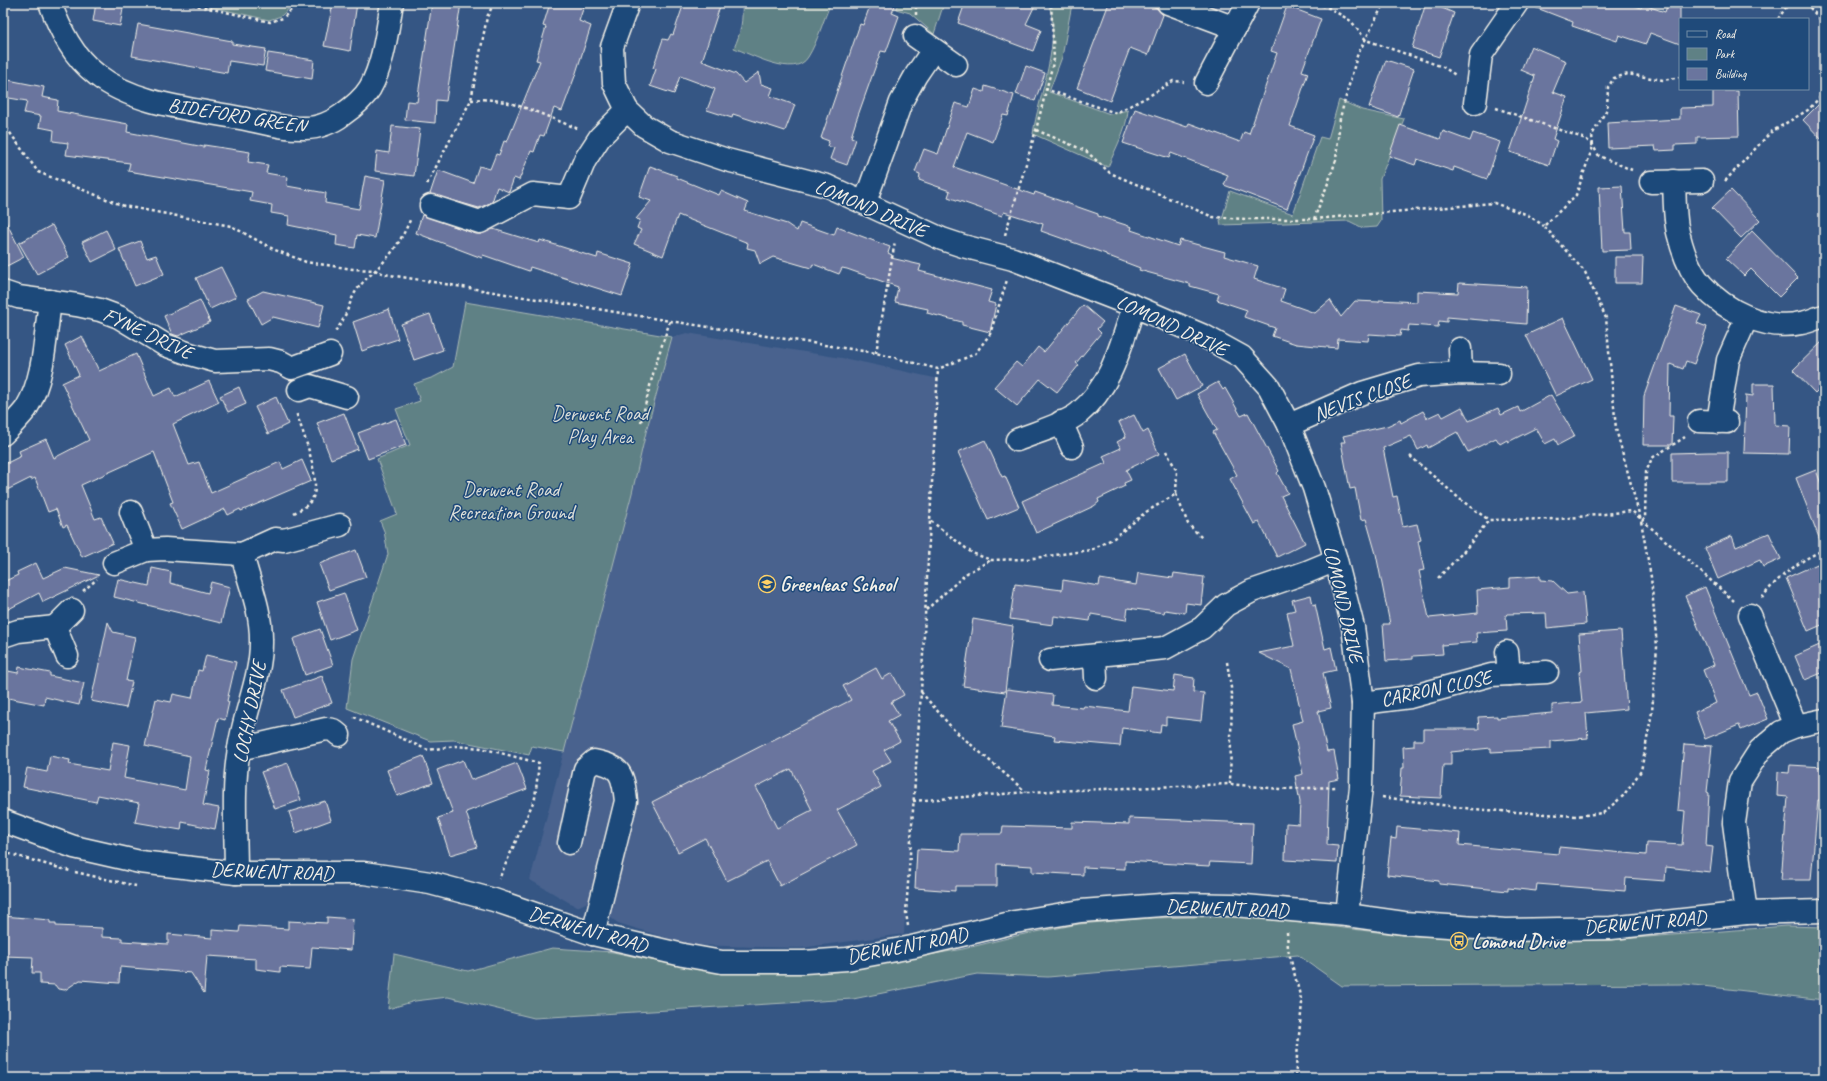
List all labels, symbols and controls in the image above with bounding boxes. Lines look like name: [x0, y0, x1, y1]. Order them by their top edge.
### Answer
legend: [1679, 18, 1809, 90]
text: Road: [1715, 26, 1737, 42]
text: Park: [1715, 46, 1736, 62]
text: Building: [1715, 66, 1747, 82]
street label: BIDEFORD GREEN: [166, 92, 310, 139]
street label: LOMOND DRIVE: [811, 174, 933, 244]
street label: LOMOND DRIVE: [1113, 289, 1233, 363]
street label: FYNE DRIVE: [99, 302, 199, 366]
street label: NEVIS CLOSE: [1310, 367, 1417, 427]
park label: Derwent Road Play Area: [552, 401, 652, 449]
park label: Derwent Road Recreation Ground: [448, 477, 577, 525]
street label: LOMOND DRIVE: [1318, 543, 1370, 667]
place label: Greenleas School: [780, 572, 899, 597]
school or university icon: Greenleas School: [757, 574, 777, 594]
street label: LOCHY DRIVE: [227, 656, 272, 765]
street label: CARRON CLOSE: [1379, 664, 1496, 712]
street label: DERWENT ROAD: [210, 857, 335, 886]
street label: DERWENT ROAD: [1165, 894, 1290, 923]
street label: DERWENT ROAD: [526, 901, 652, 959]
street label: DERWENT ROAD: [1583, 905, 1709, 940]
street label: DERWENT ROAD: [845, 921, 971, 969]
place label: Lomond Drive: [1472, 929, 1567, 954]
bus stop icon: Lomond Drive: [1449, 931, 1469, 951]

